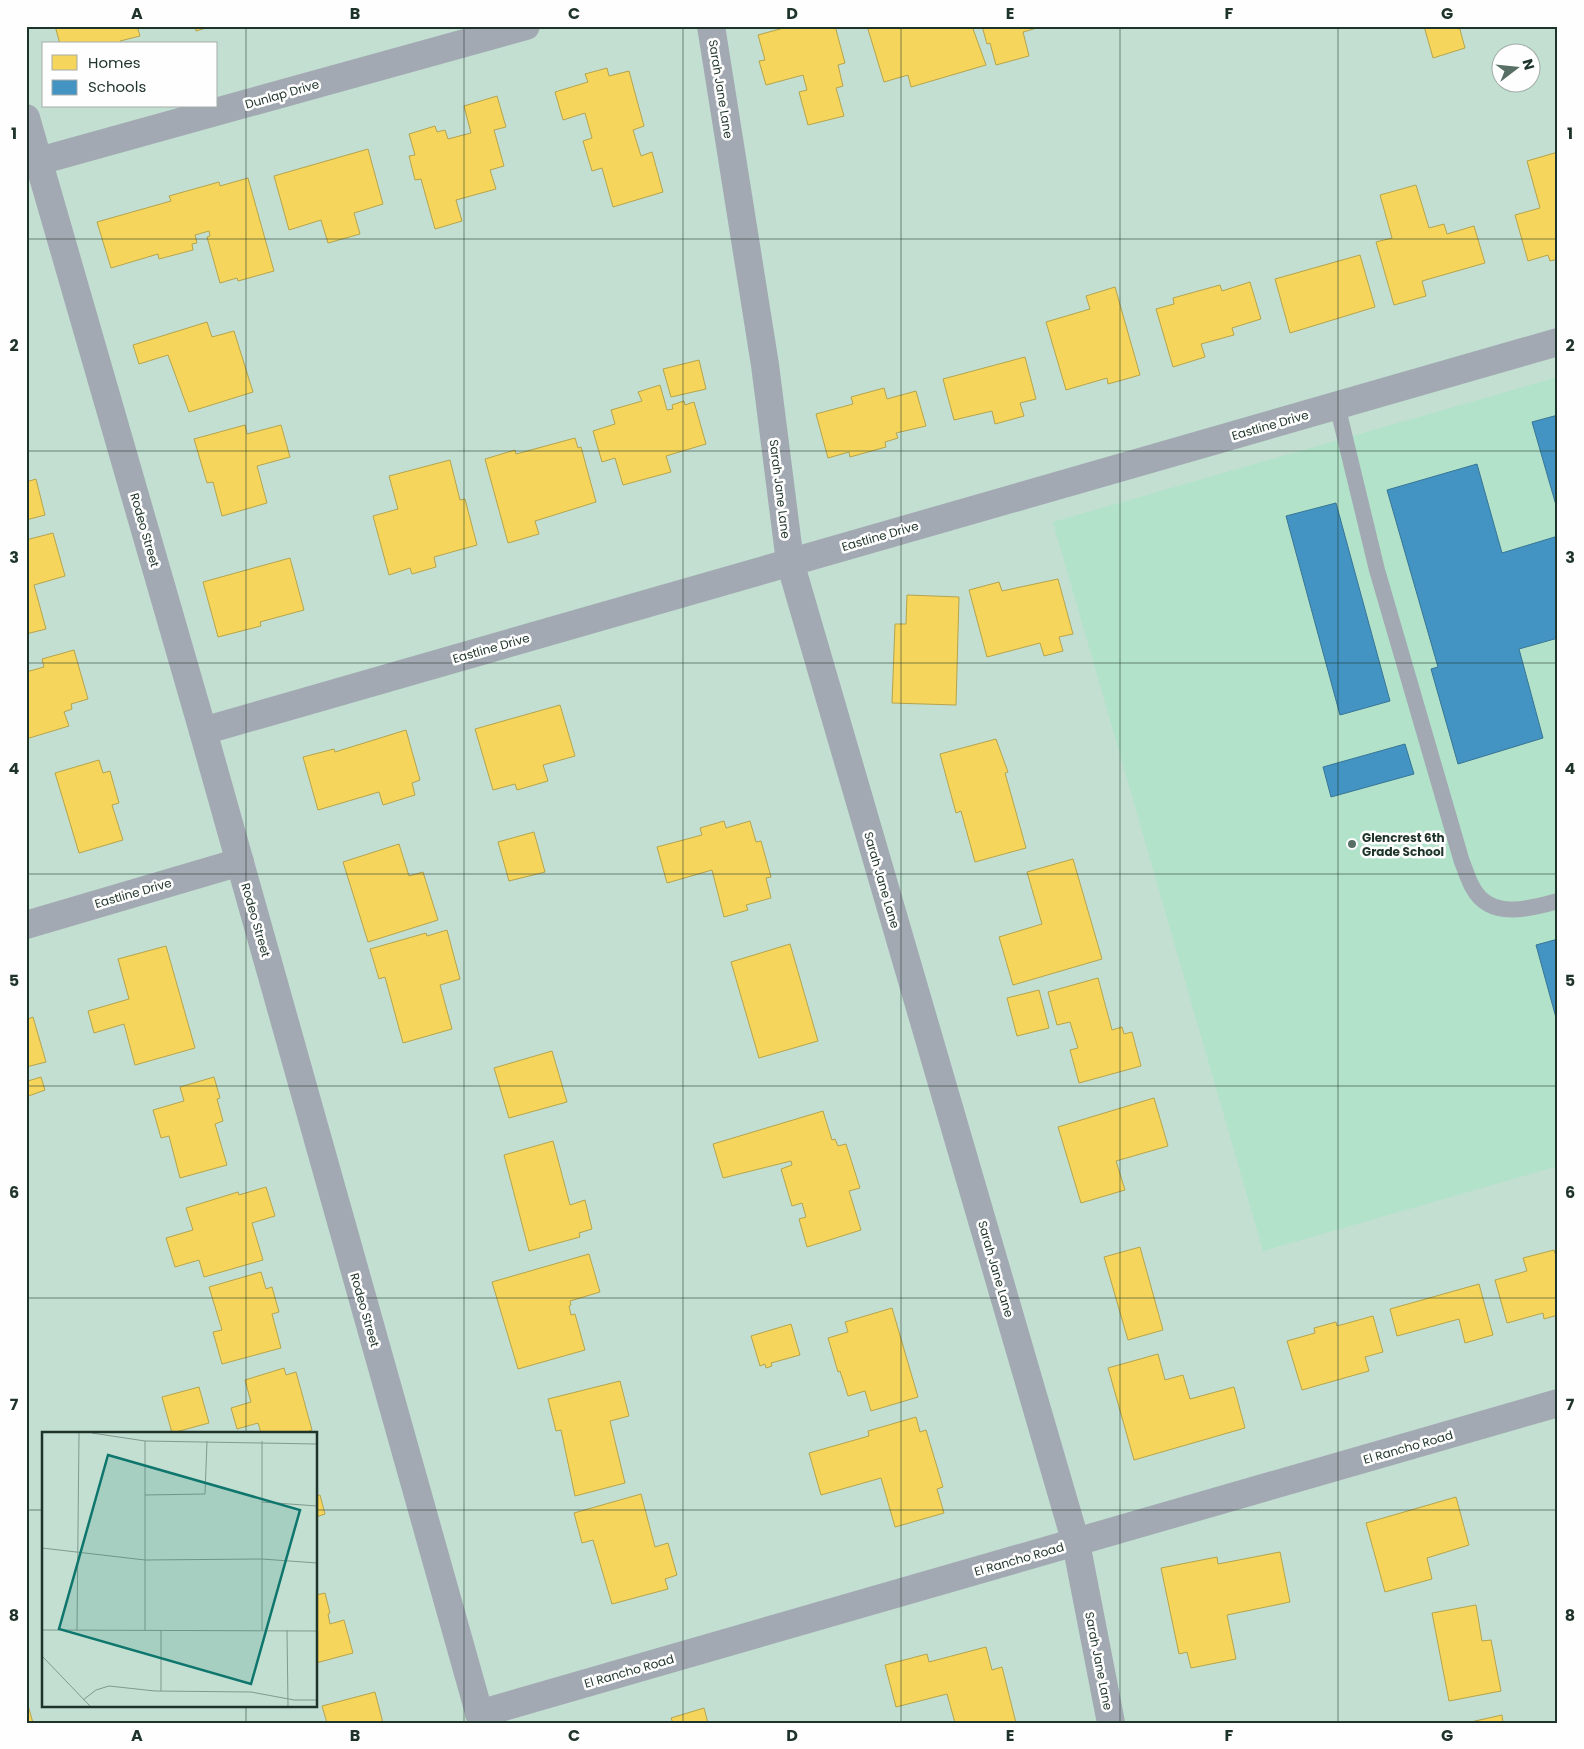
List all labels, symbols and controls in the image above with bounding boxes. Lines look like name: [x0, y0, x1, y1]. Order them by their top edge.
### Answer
text: A: [131, 2, 143, 25]
text: B: [350, 2, 360, 25]
text: C: [568, 2, 580, 25]
text: D: [786, 2, 798, 25]
text: E: [1006, 2, 1014, 25]
text: F: [1225, 2, 1234, 25]
text: G: [1441, 2, 1453, 25]
street label: Sarah Jane Lane: [705, 38, 737, 140]
legend: [42, 42, 218, 108]
north arrow: [1492, 42, 1542, 92]
text: Homes: [88, 52, 141, 73]
text: N: [1517, 57, 1540, 72]
street label: Dunlap Drive: [243, 75, 321, 113]
text: Schools: [88, 76, 146, 97]
text: 1: [11, 122, 17, 145]
text: 1: [1567, 122, 1573, 145]
text: 2: [9, 334, 19, 357]
text: 2: [1565, 334, 1575, 357]
street label: Eastline Drive: [1230, 406, 1310, 444]
street label: Sarah Jane Lane: [765, 438, 795, 540]
street label: Rodeo Street: [126, 491, 164, 569]
street label: Eastline Drive: [840, 517, 920, 555]
text: 3: [9, 546, 19, 569]
text: 3: [1565, 546, 1575, 569]
street label: Eastline Drive: [451, 629, 531, 667]
text: 4: [9, 757, 20, 780]
text: 4: [1565, 757, 1576, 780]
place label: Glencrest 6th Grade School: [1362, 829, 1445, 860]
street label: Sarah Jane Lane: [860, 830, 904, 930]
marker: Glencrest 6th Grade School: [1346, 838, 1358, 850]
street label: Eastline Drive: [93, 874, 173, 912]
street label: Rodeo Street: [237, 881, 275, 959]
text: 5: [9, 969, 19, 992]
text: 5: [1565, 969, 1575, 992]
text: 6: [9, 1181, 19, 1204]
text: 6: [1565, 1181, 1575, 1204]
street label: Sarah Jane Lane: [974, 1219, 1018, 1319]
street label: Rodeo Street: [346, 1271, 384, 1349]
text: 7: [10, 1393, 19, 1416]
text: 7: [1566, 1393, 1575, 1416]
street label: El Rancho Road: [1361, 1426, 1455, 1468]
inset map: [42, 1432, 318, 1706]
street label: El Rancho Road: [972, 1538, 1066, 1580]
text: 8: [9, 1604, 19, 1627]
text: 8: [1565, 1604, 1575, 1627]
street label: Sarah Jane Lane: [1081, 1610, 1117, 1712]
street label: El Rancho Road: [582, 1650, 676, 1692]
text: A: [131, 1724, 143, 1747]
text: B: [350, 1724, 360, 1747]
text: C: [568, 1724, 580, 1747]
text: D: [786, 1724, 798, 1747]
text: E: [1006, 1724, 1014, 1747]
text: F: [1225, 1724, 1234, 1747]
text: G: [1441, 1724, 1453, 1747]

